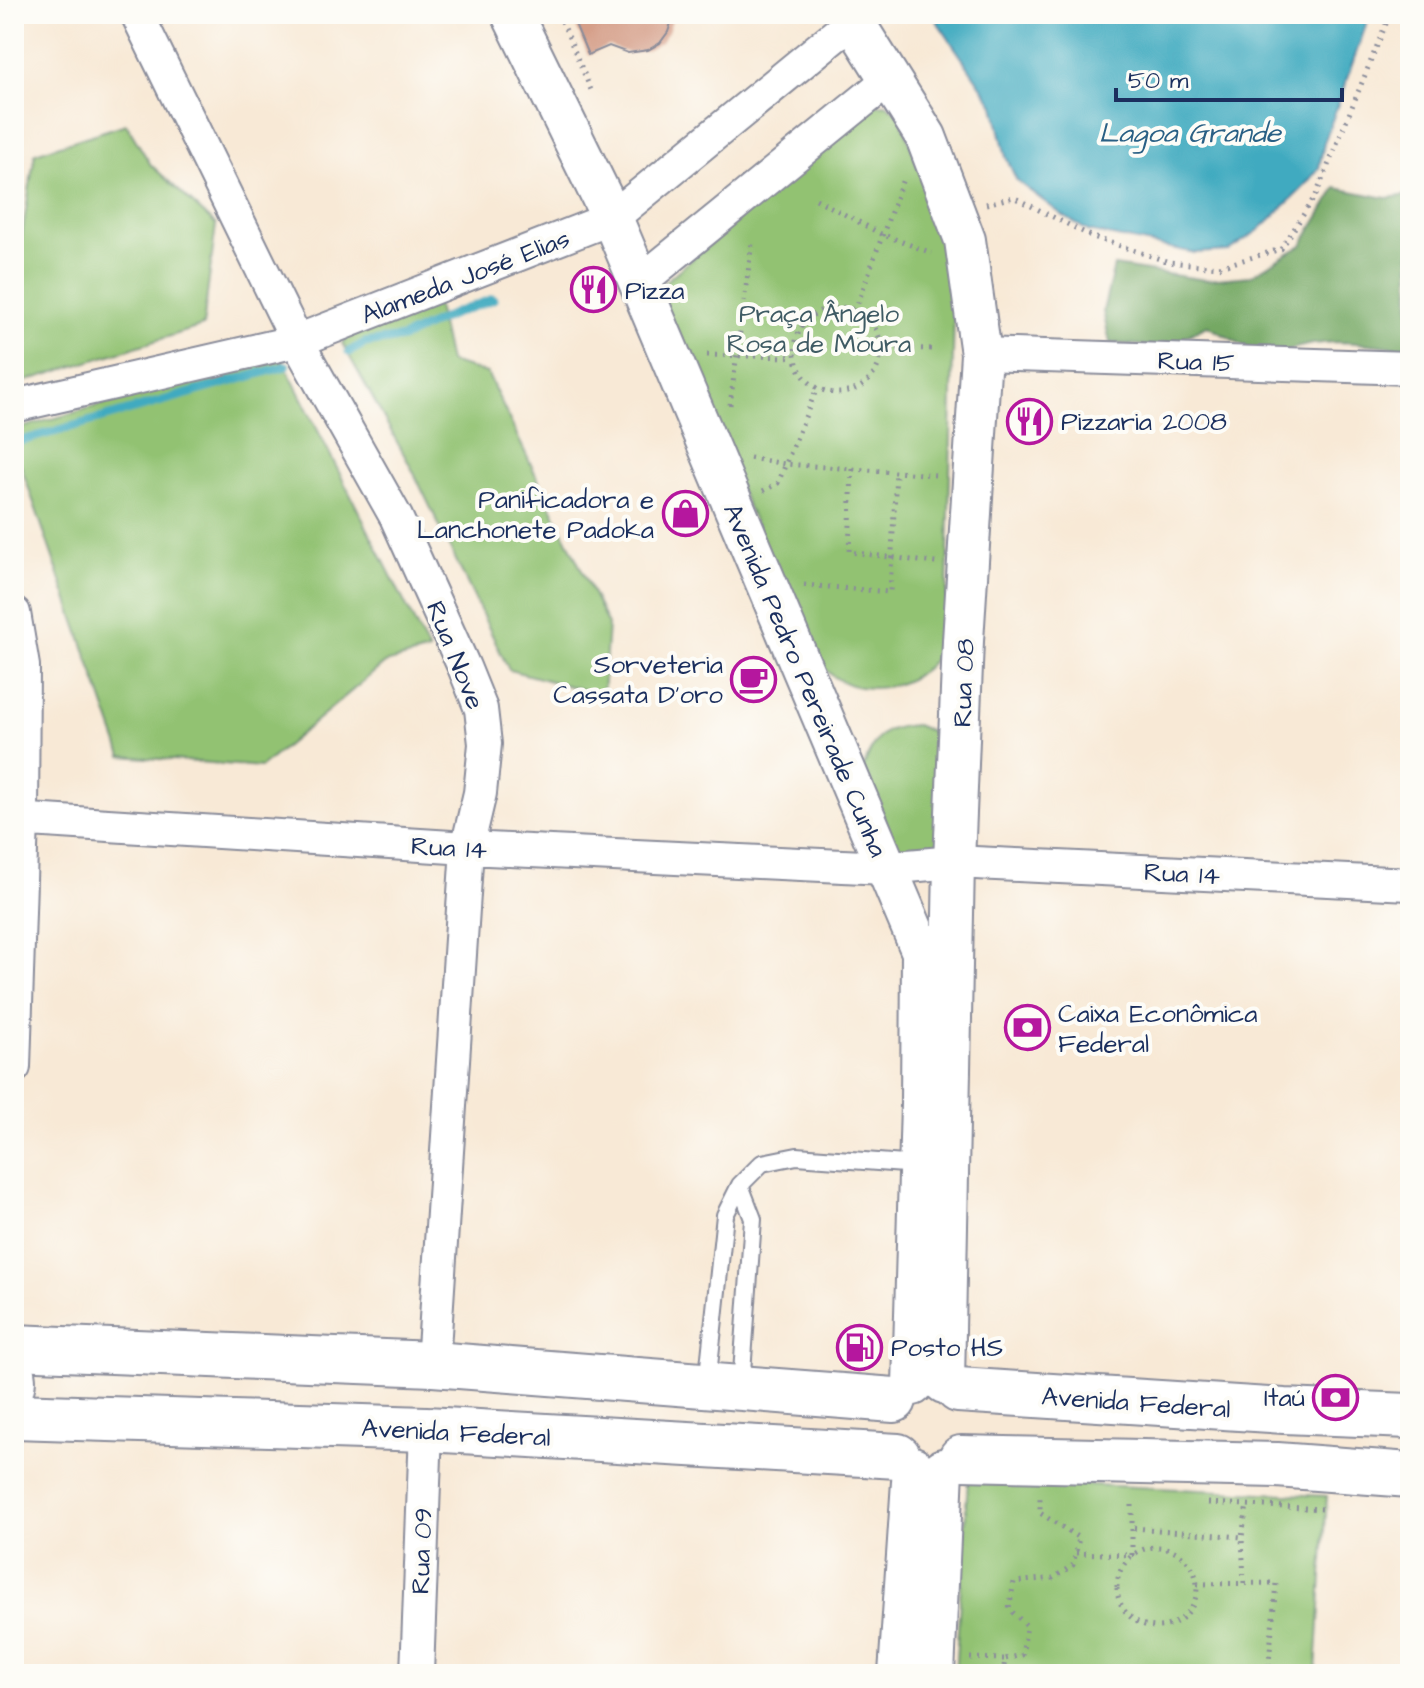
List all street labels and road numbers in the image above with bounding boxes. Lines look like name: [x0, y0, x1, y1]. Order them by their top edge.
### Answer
street label: Alameda José Elias: [356, 221, 575, 333]
street label: Rua 15: [1157, 343, 1235, 381]
street label: Avenida Pedro Pereirade Cunha: [714, 498, 896, 863]
street label: Rua Nove: [417, 596, 493, 715]
street label: Rua 08: [944, 638, 984, 728]
street label: Rua 14: [410, 828, 488, 868]
street label: Rua 14: [1143, 854, 1221, 894]
street label: Avenida Federal: [1040, 1378, 1232, 1428]
street label: Avenida Federal: [361, 1410, 551, 1456]
street label: Rua 09: [402, 1507, 441, 1595]

